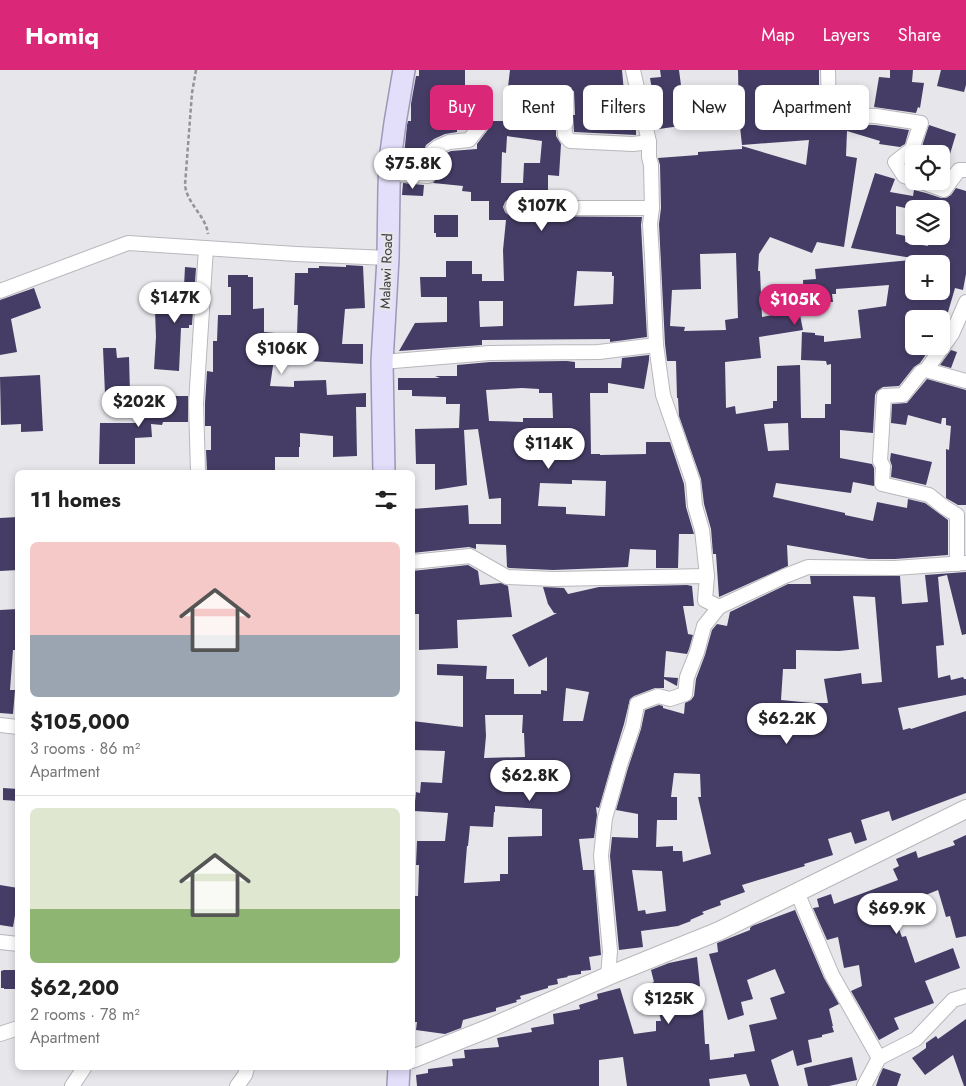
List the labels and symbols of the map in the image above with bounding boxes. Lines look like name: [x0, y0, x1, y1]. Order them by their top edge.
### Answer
pin: $75.8K: [372, 148, 454, 190]
pin: $107K: [507, 190, 577, 232]
street label: Malawi Road: [375, 233, 397, 309]
pin: $147K: [140, 282, 210, 324]
pin: $105K: [760, 284, 830, 326]
pin: $106K: [247, 332, 317, 375]
pin: $202K: [104, 386, 174, 428]
pin: $114K: [514, 428, 584, 470]
pin: $62.2K: [746, 702, 828, 745]
pin: $62.8K: [489, 760, 571, 802]
pin: $69.9K: [856, 892, 938, 935]
pin: $125K: [634, 982, 704, 1025]

